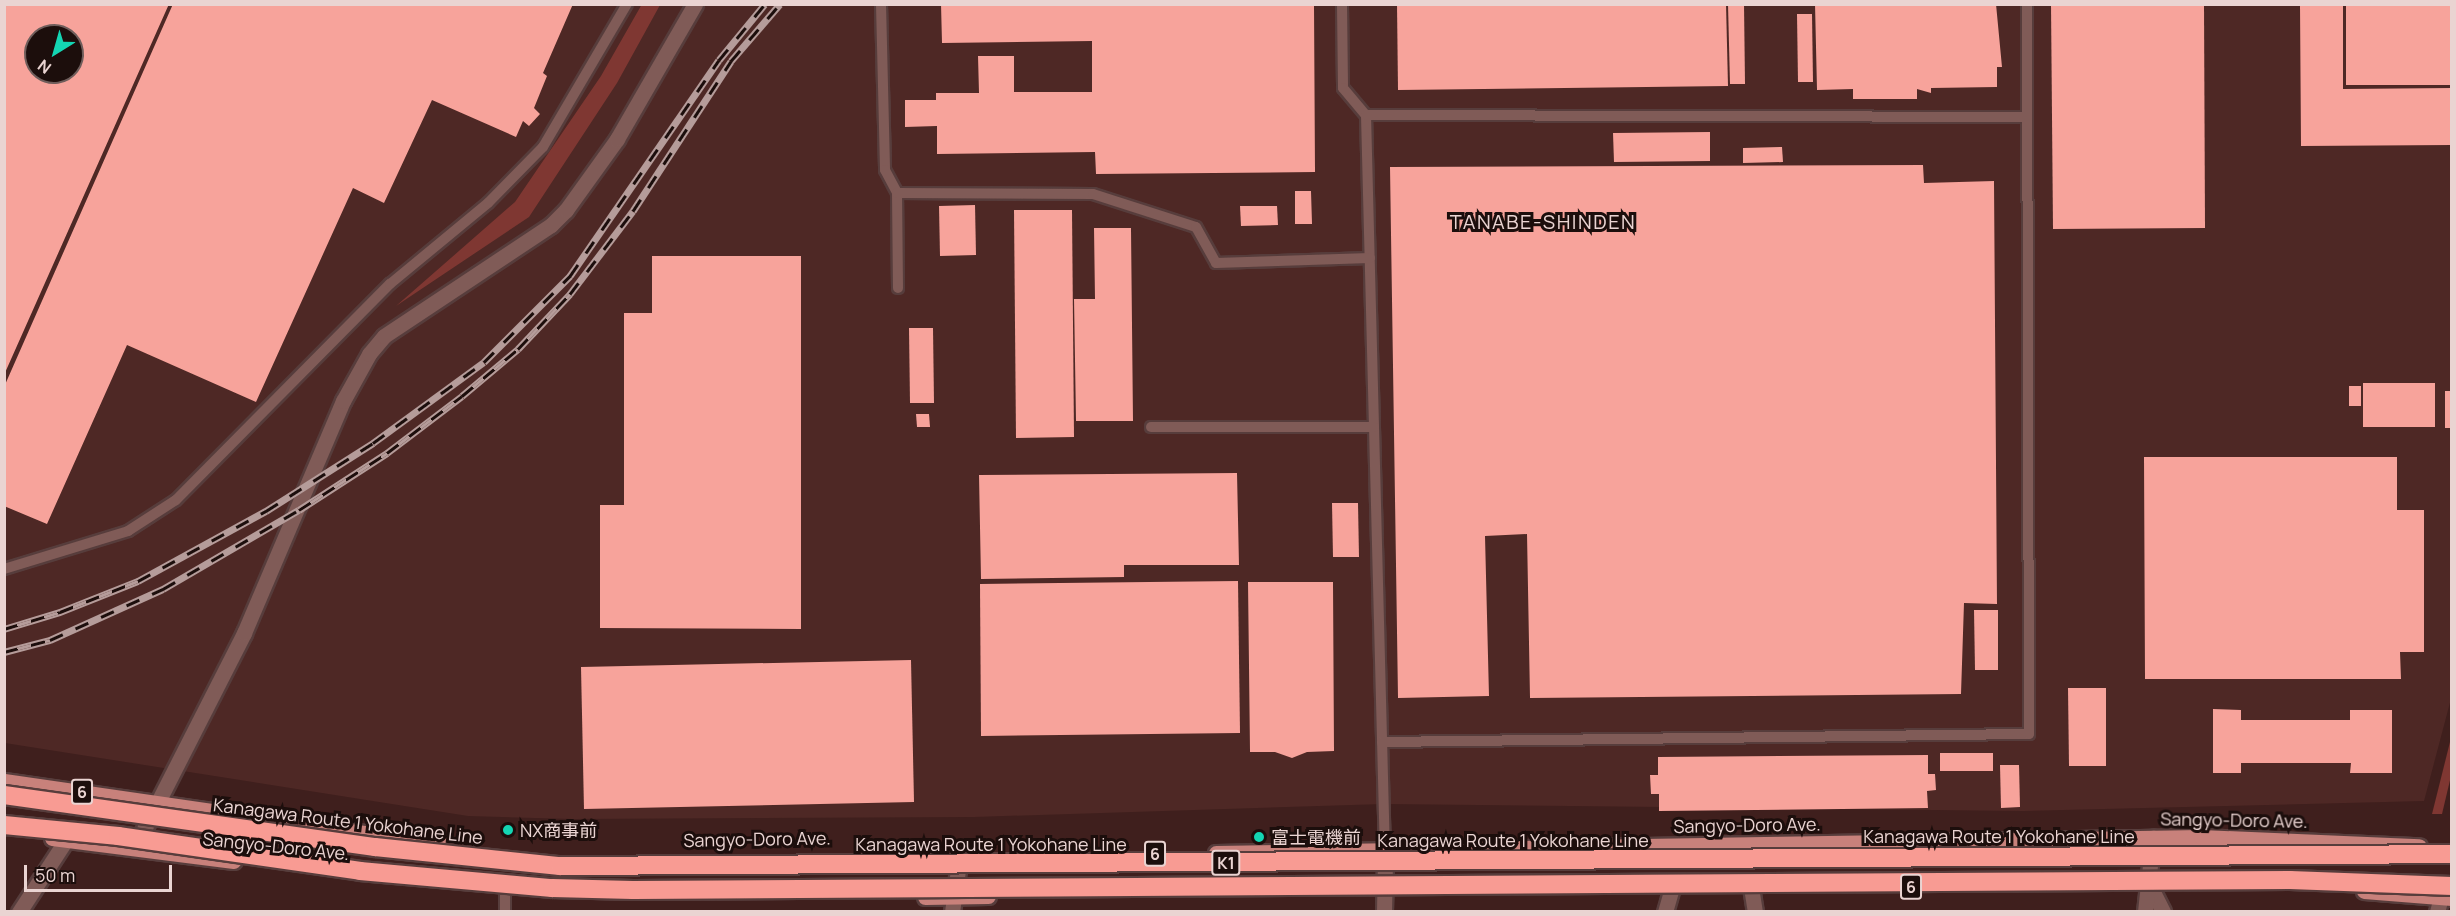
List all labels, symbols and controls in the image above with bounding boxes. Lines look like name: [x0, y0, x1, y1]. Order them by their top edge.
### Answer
north arrow: [24, 24, 84, 84]
text: N: [33, 55, 56, 79]
district label: TANABE-SHINDEN: [1450, 209, 1636, 233]
road number: 6: [70, 779, 94, 805]
street label: Kanagawa Route 1 Yokohane Line: [212, 794, 484, 848]
street label: Sangyo-Doro Ave.: [2160, 808, 2308, 832]
street label: Sangyo-Doro Ave.: [1673, 813, 1821, 837]
place label: NX商事前: [520, 819, 597, 841]
marker: NX商事前: [501, 823, 515, 837]
street label: Kanagawa Route 1 Yokohane Line: [1863, 825, 2135, 847]
place label: 富士電機前: [1271, 826, 1361, 848]
street label: Sangyo-Doro Ave.: [683, 827, 831, 851]
street label: Sangyo-Doro Ave.: [202, 828, 350, 864]
street label: Kanagawa Route 1 Yokohane Line: [1377, 829, 1649, 851]
marker: 富士電機前: [1252, 830, 1266, 844]
street label: Kanagawa Route 1 Yokohane Line: [855, 833, 1127, 855]
road number: 6: [1143, 841, 1167, 867]
road number: K1: [1211, 850, 1241, 876]
scale bar: [27, 853, 176, 891]
text: 50 m: [35, 863, 75, 887]
road number: 6: [1899, 874, 1923, 900]

